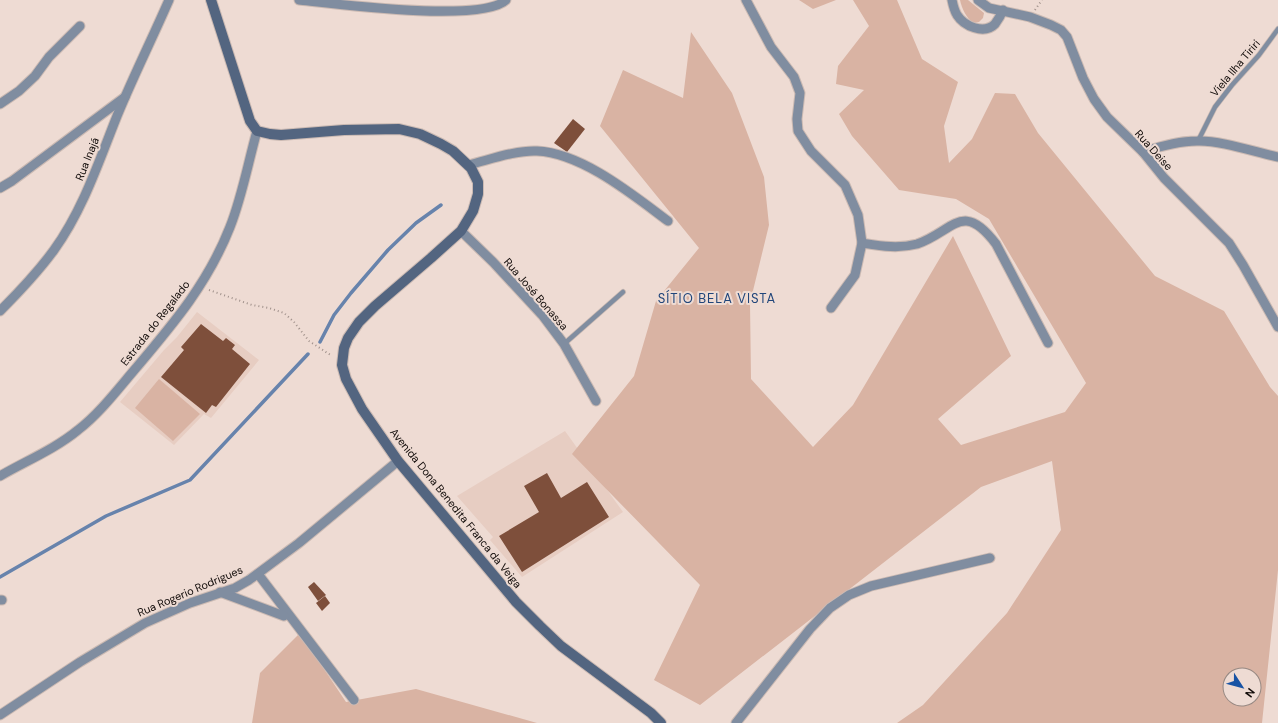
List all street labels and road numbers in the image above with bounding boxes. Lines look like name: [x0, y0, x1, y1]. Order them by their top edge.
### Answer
street label: Viela Ilha Tiriri: [1207, 37, 1263, 99]
street label: Rua Deise: [1132, 127, 1176, 173]
street label: Rua Inajá: [72, 135, 102, 183]
street label: Rua José Bonassa: [501, 255, 571, 333]
street label: Estrada do Regalado: [117, 278, 193, 368]
street label: Avenida Dona Benedita Franca da Veiga: [387, 425, 525, 591]
street label: Rua Rogerio Rodrigues: [135, 562, 245, 620]

